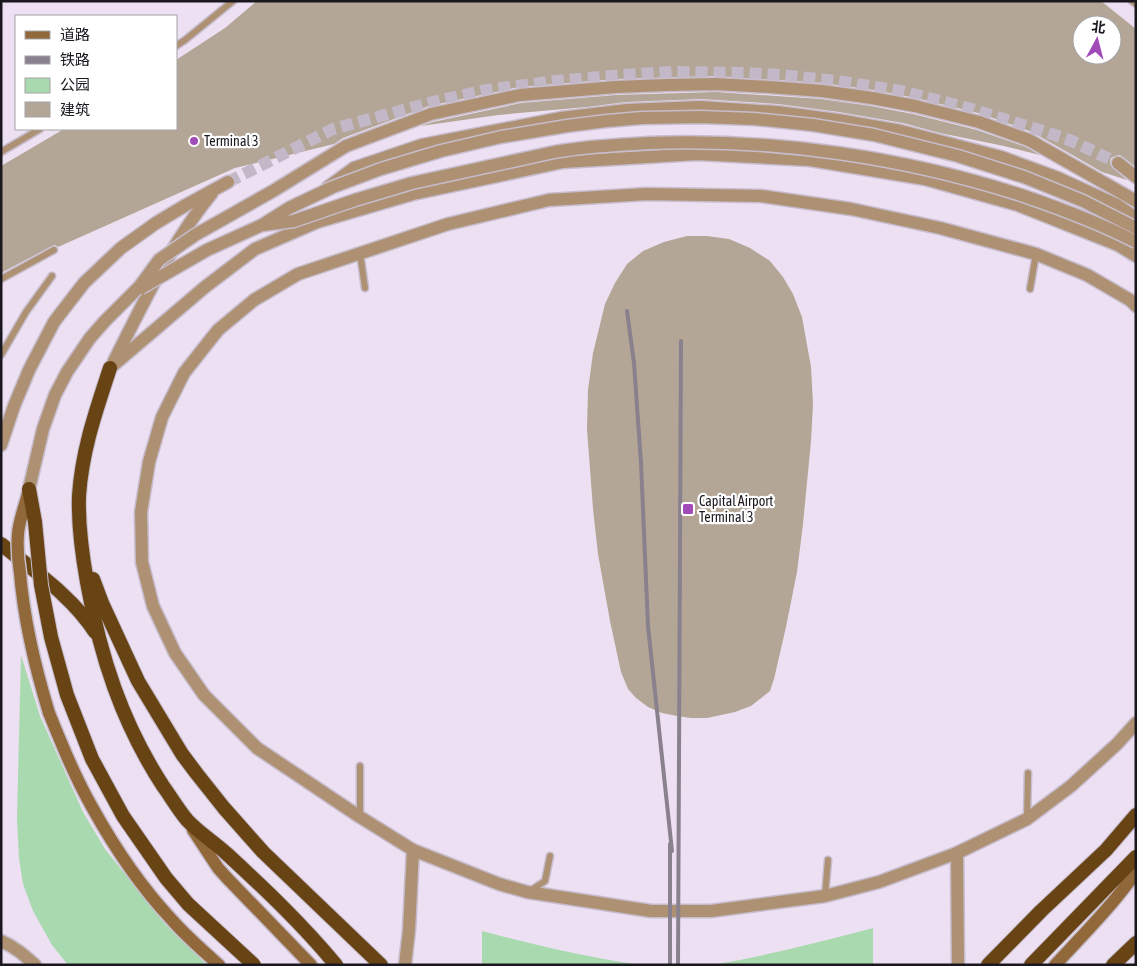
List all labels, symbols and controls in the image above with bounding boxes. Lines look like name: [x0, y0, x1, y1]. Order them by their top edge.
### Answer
legend: [15, 15, 178, 130]
north arrow: [1072, 15, 1122, 65]
text: 北: [1091, 18, 1107, 36]
text: 道路: [60, 26, 90, 43]
text: 铁路: [60, 51, 90, 68]
text: 公园: [60, 76, 90, 93]
text: 建筑: [60, 101, 90, 118]
place label: Terminal 3: [204, 133, 259, 149]
marker: Terminal 3: [188, 135, 200, 147]
place label: Capital Airport Terminal 3: [699, 493, 773, 525]
marker: Capital Airport Terminal 3: [681, 502, 695, 516]

